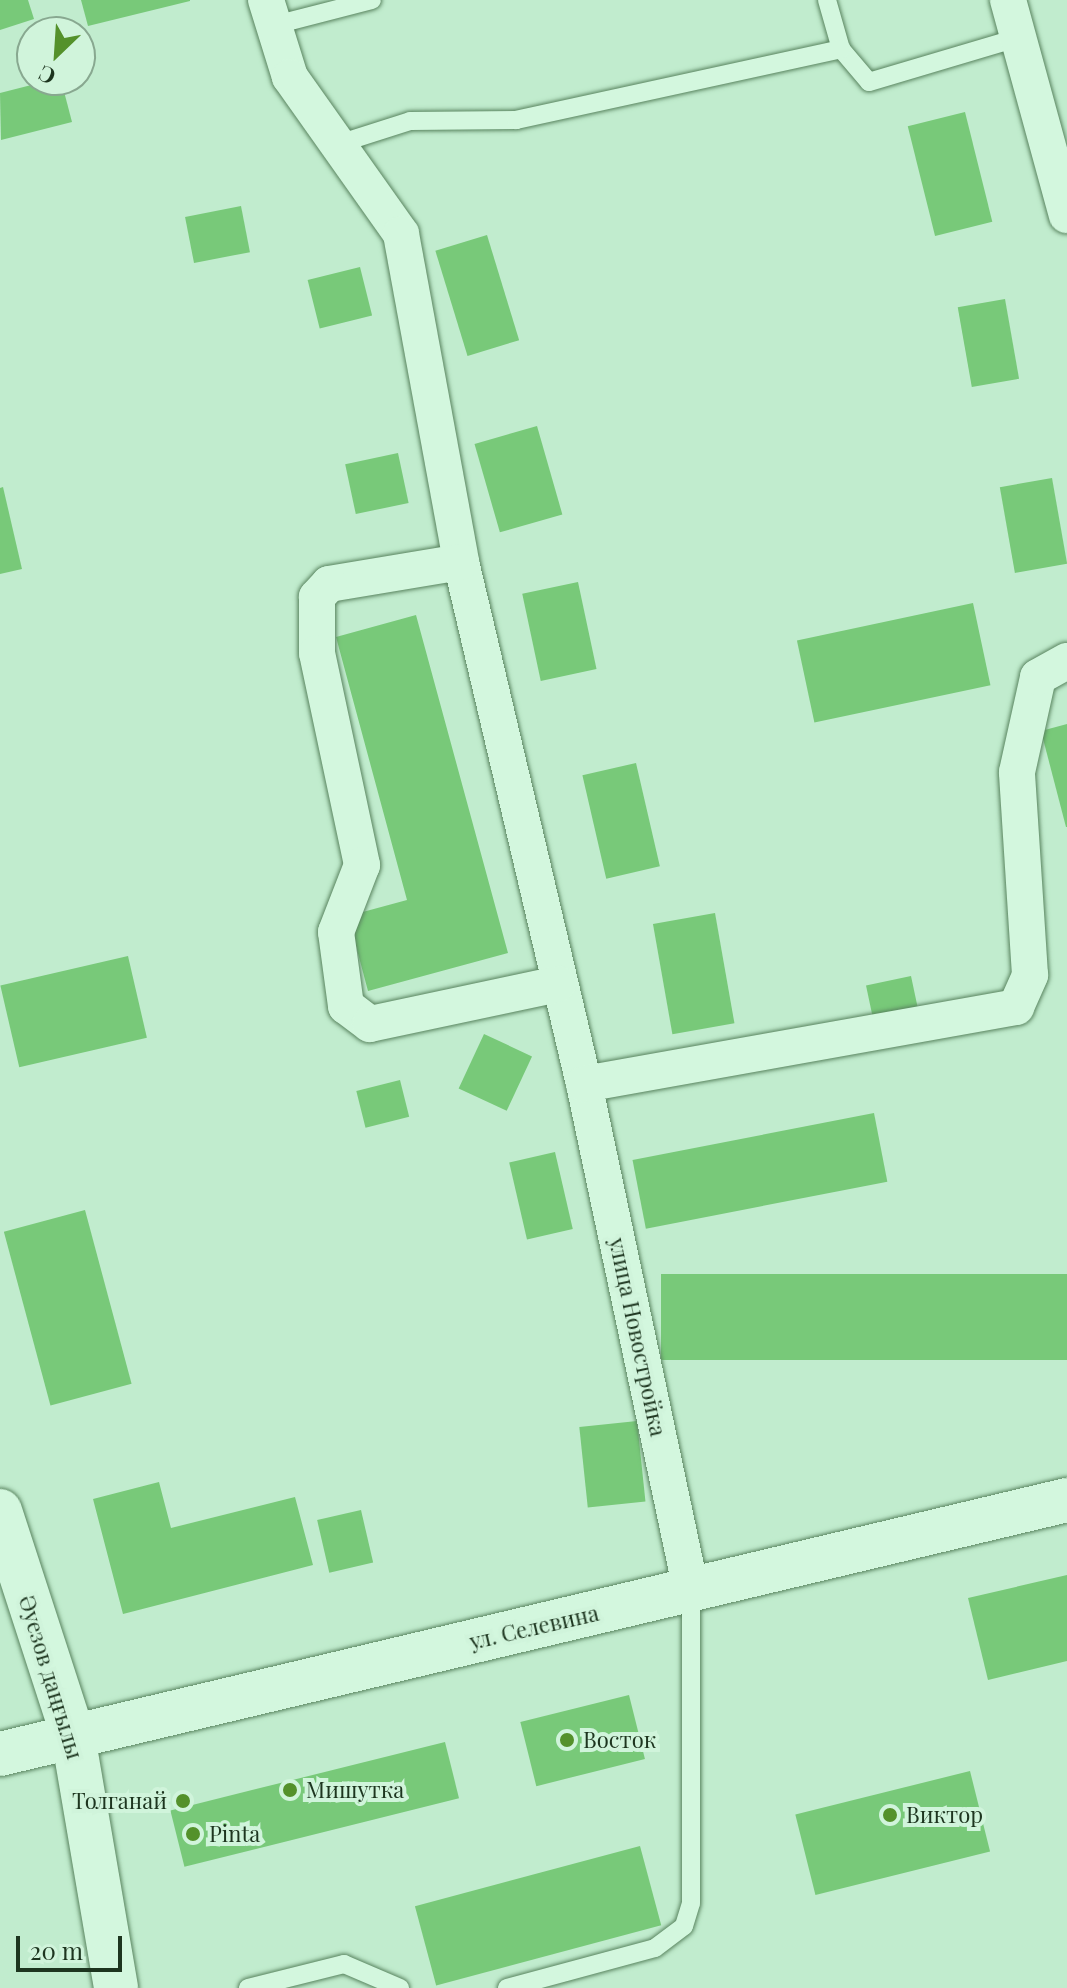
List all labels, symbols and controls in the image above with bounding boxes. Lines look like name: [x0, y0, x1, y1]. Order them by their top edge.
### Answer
north arrow: [16, 16, 96, 96]
text: С: [33, 59, 60, 93]
street label: улица Новостройка: [604, 1235, 672, 1439]
street label: Әуезов даңғылы: [14, 1592, 88, 1762]
street label: ул. Селевина: [467, 1599, 601, 1655]
place label: Восток: [583, 1727, 656, 1753]
marker: Восток: [558, 1731, 576, 1749]
place label: Мишутка: [306, 1777, 404, 1803]
marker: Мишутка: [281, 1781, 299, 1799]
place label: Толганай: [72, 1788, 167, 1814]
marker: Толганай: [174, 1792, 192, 1810]
place label: Виктор: [906, 1802, 983, 1828]
marker: Виктор: [881, 1806, 899, 1824]
place label: Pinta: [209, 1821, 260, 1847]
marker: Pinta: [184, 1825, 202, 1843]
scale bar: [20, 1920, 126, 1970]
text: 20 m: [30, 1934, 83, 1966]

